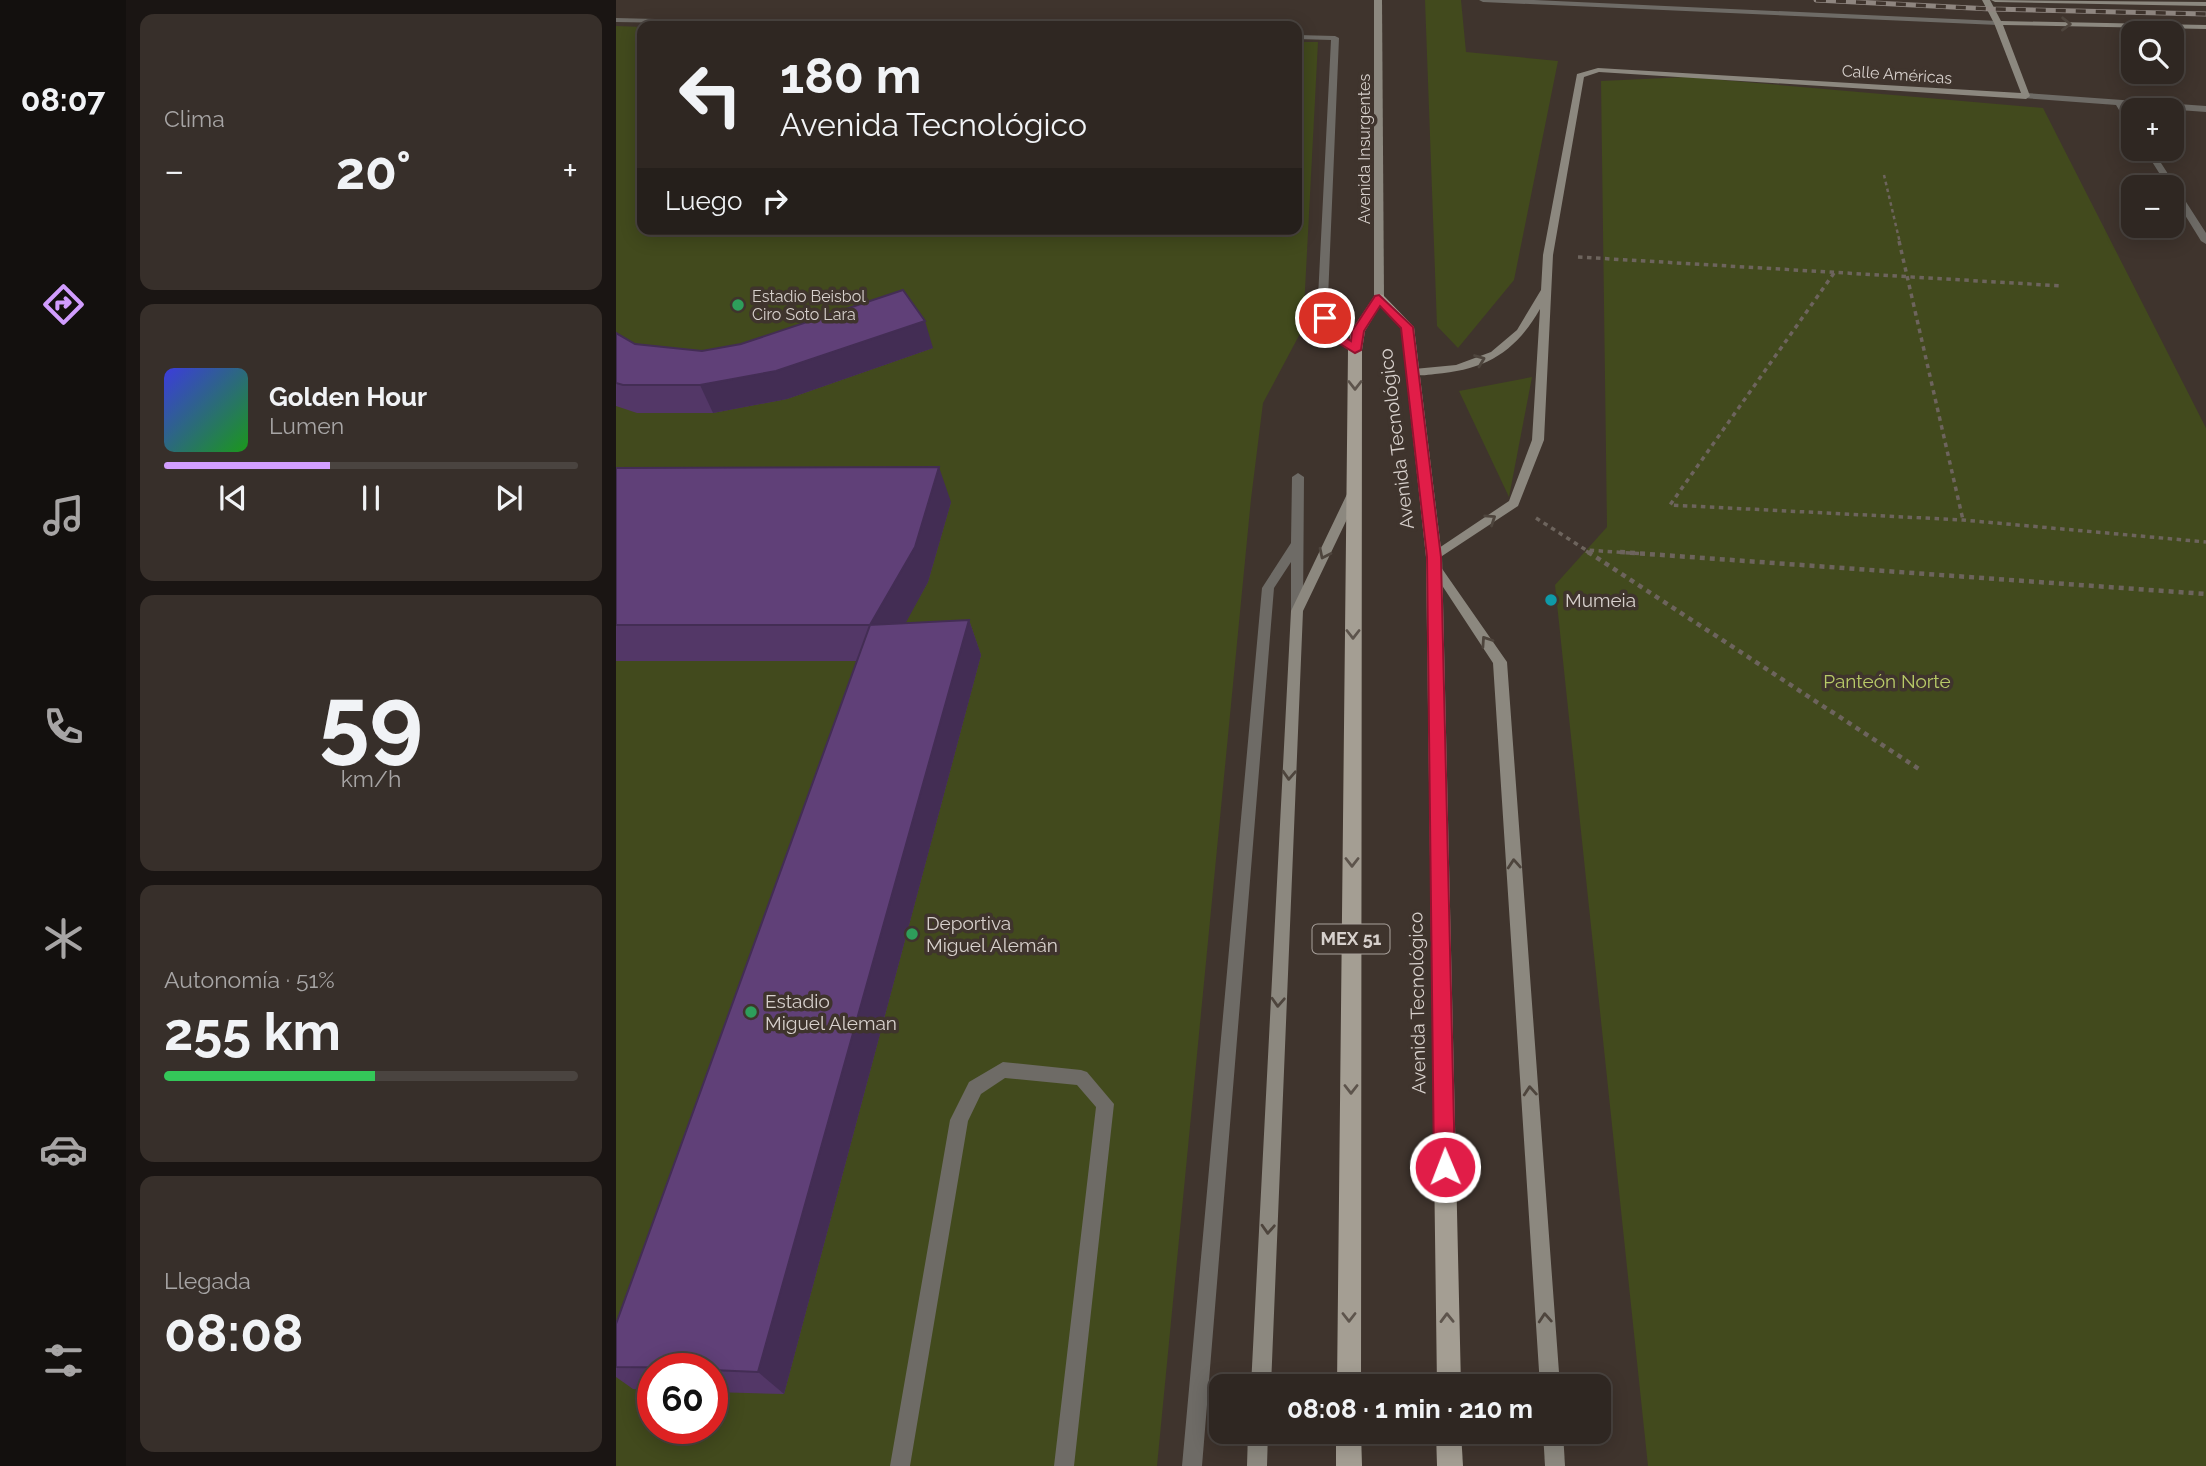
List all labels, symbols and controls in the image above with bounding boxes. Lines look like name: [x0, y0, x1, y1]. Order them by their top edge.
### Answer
one-way arrow: [2062, 16, 2072, 32]
map controls: [2121, 21, 2184, 238]
button: search: [2121, 21, 2184, 84]
text: 180 m: [780, 47, 921, 104]
icon: left: [665, 49, 756, 140]
street label: Calle Américas: [1841, 61, 1953, 88]
street label: Avenida Insurgentes: [1355, 74, 1374, 224]
text: 08:07: [21, 81, 105, 118]
button: +: [2121, 98, 2184, 161]
text: Clima: [164, 105, 225, 132]
text: Avenida Tecnológico: [780, 106, 1087, 143]
text: 20°: [336, 140, 411, 201]
text: −: [164, 148, 184, 193]
text: +: [562, 148, 578, 193]
button: −: [2121, 175, 2184, 238]
icon: right: [756, 182, 794, 220]
text: Luego: [665, 186, 742, 216]
icon: directions: [39, 280, 88, 329]
place label: Estadio Beisbol Ciro Soto Lara: [752, 287, 866, 324]
pin: [1295, 288, 1355, 348]
marker: Estadio Beisbol Ciro Soto Lara: [730, 297, 746, 313]
icon: arrive: [1306, 299, 1344, 337]
street label: Avenida Tecnológico: [1374, 347, 1418, 531]
one-way arrow: [1474, 354, 1486, 368]
one-way arrow: [1347, 380, 1363, 390]
text: Golden Hour: [269, 382, 427, 412]
text: Lumen: [269, 412, 344, 439]
icon: previous: [214, 479, 252, 517]
icon: pause: [352, 479, 390, 517]
icon: next: [490, 479, 528, 517]
icon: music: [39, 491, 88, 540]
one-way arrow: [1483, 514, 1496, 527]
one-way arrow: [1318, 547, 1332, 559]
place label: Mumeia: [1565, 589, 1636, 611]
marker: Mumeia: [1543, 592, 1559, 608]
one-way arrow: [1345, 629, 1361, 640]
one-way arrow: [1482, 636, 1495, 649]
text: 59: [319, 666, 423, 773]
park label: Panteón Norte: [1823, 670, 1951, 692]
icon: phone: [39, 702, 88, 751]
text: km/h: [341, 765, 401, 792]
one-way arrow: [1282, 770, 1297, 781]
one-way arrow: [1344, 857, 1360, 867]
one-way arrow: [1507, 858, 1522, 869]
place label: Deportiva Miguel Alemán: [926, 912, 1058, 956]
street label: Avenida Tecnológico: [1404, 912, 1430, 1094]
icon: climate: [39, 914, 88, 963]
road number: MEX 51: [1312, 924, 1390, 954]
marker: Deportiva Miguel Alemán: [904, 926, 920, 942]
text: Autonomía · 51%: [164, 966, 335, 993]
place label: Estadio Miguel Aleman: [765, 990, 897, 1034]
one-way arrow: [1271, 997, 1286, 1008]
text: 255 km: [164, 1001, 341, 1062]
marker: Estadio Miguel Aleman: [743, 1004, 759, 1020]
one-way arrow: [1343, 1084, 1359, 1095]
one-way arrow: [1522, 1085, 1537, 1096]
icon: car: [39, 1125, 88, 1174]
position arrow: [1408, 1130, 1482, 1204]
one-way arrow: [1260, 1224, 1275, 1235]
text: Llegada: [164, 1267, 251, 1294]
text: 08:08: [164, 1302, 304, 1363]
one-way arrow: [1342, 1311, 1357, 1322]
one-way arrow: [1440, 1312, 1455, 1323]
one-way arrow: [1538, 1312, 1553, 1323]
icon: filters: [39, 1336, 88, 1385]
speed limit sign: 60: [637, 1353, 728, 1444]
text: 08:08 · 1 min · 210 m: [1287, 1394, 1533, 1424]

